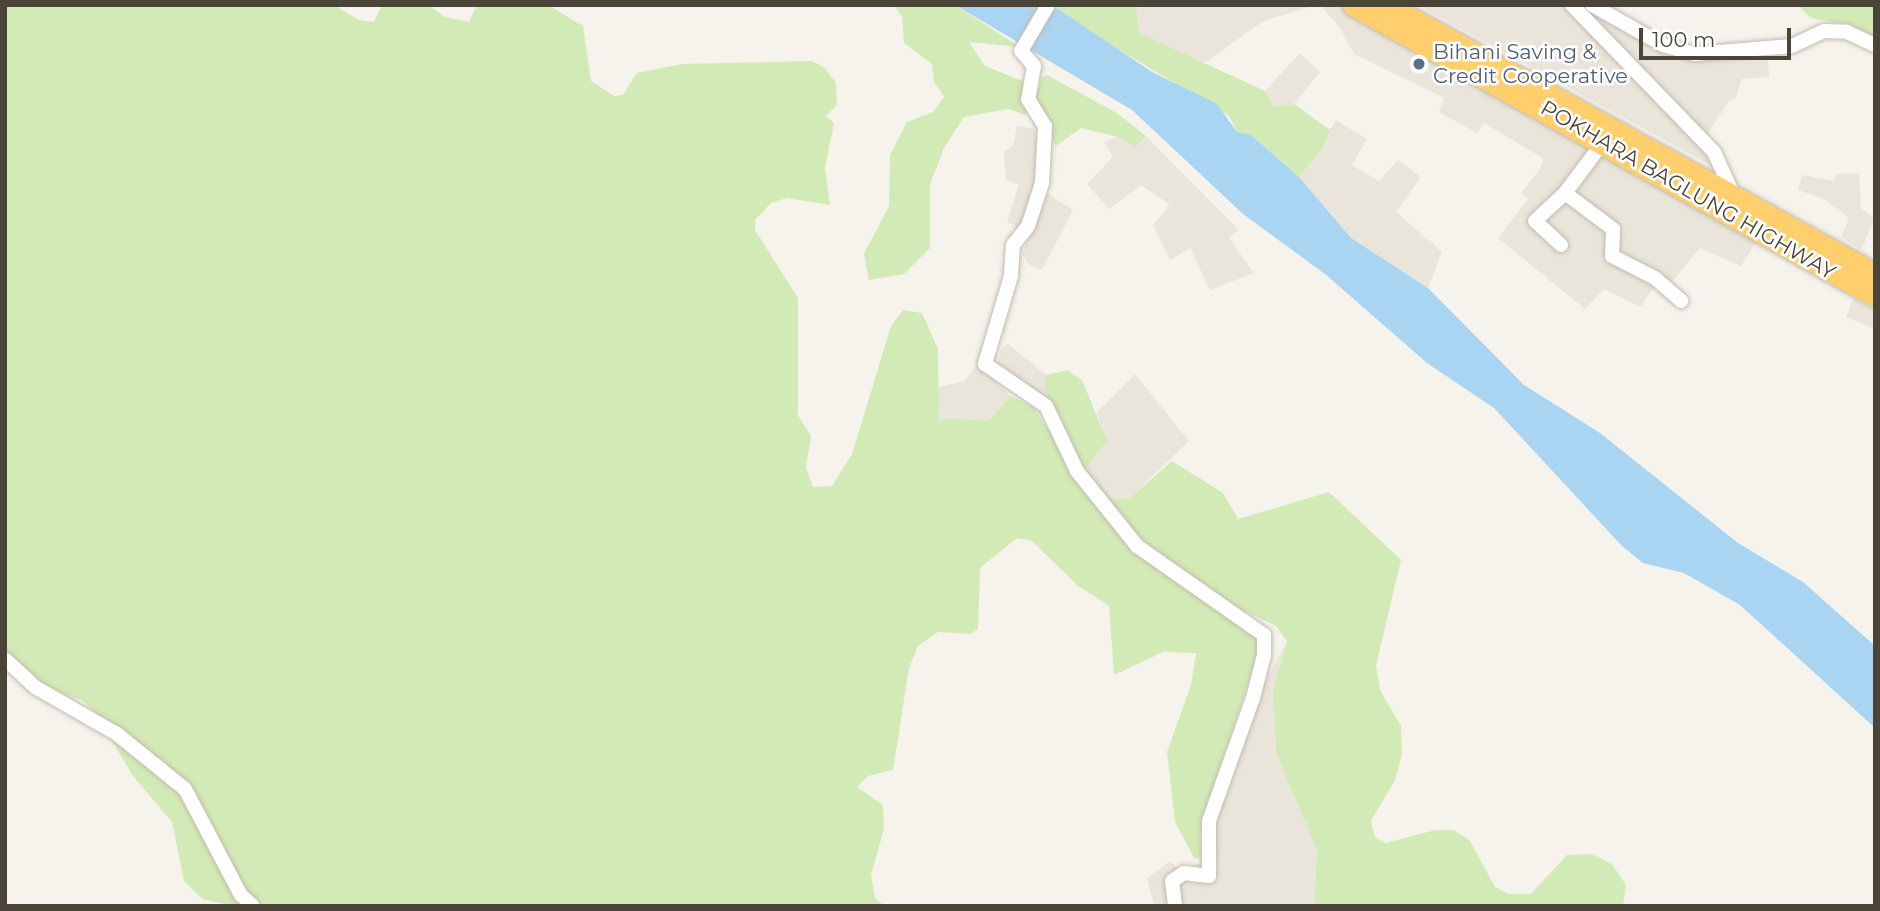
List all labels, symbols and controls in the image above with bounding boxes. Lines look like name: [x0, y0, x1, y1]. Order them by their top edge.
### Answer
scale bar: [1642, 14, 1794, 58]
text: 100 m: [1652, 27, 1715, 52]
place label: Bihani Saving & Credit Cooperative: [1433, 39, 1628, 89]
marker: Bihani Saving & Credit Cooperative: [1411, 56, 1427, 72]
street label: POKHARA BAGLUNG HIGHWAY: [1536, 95, 1840, 285]

